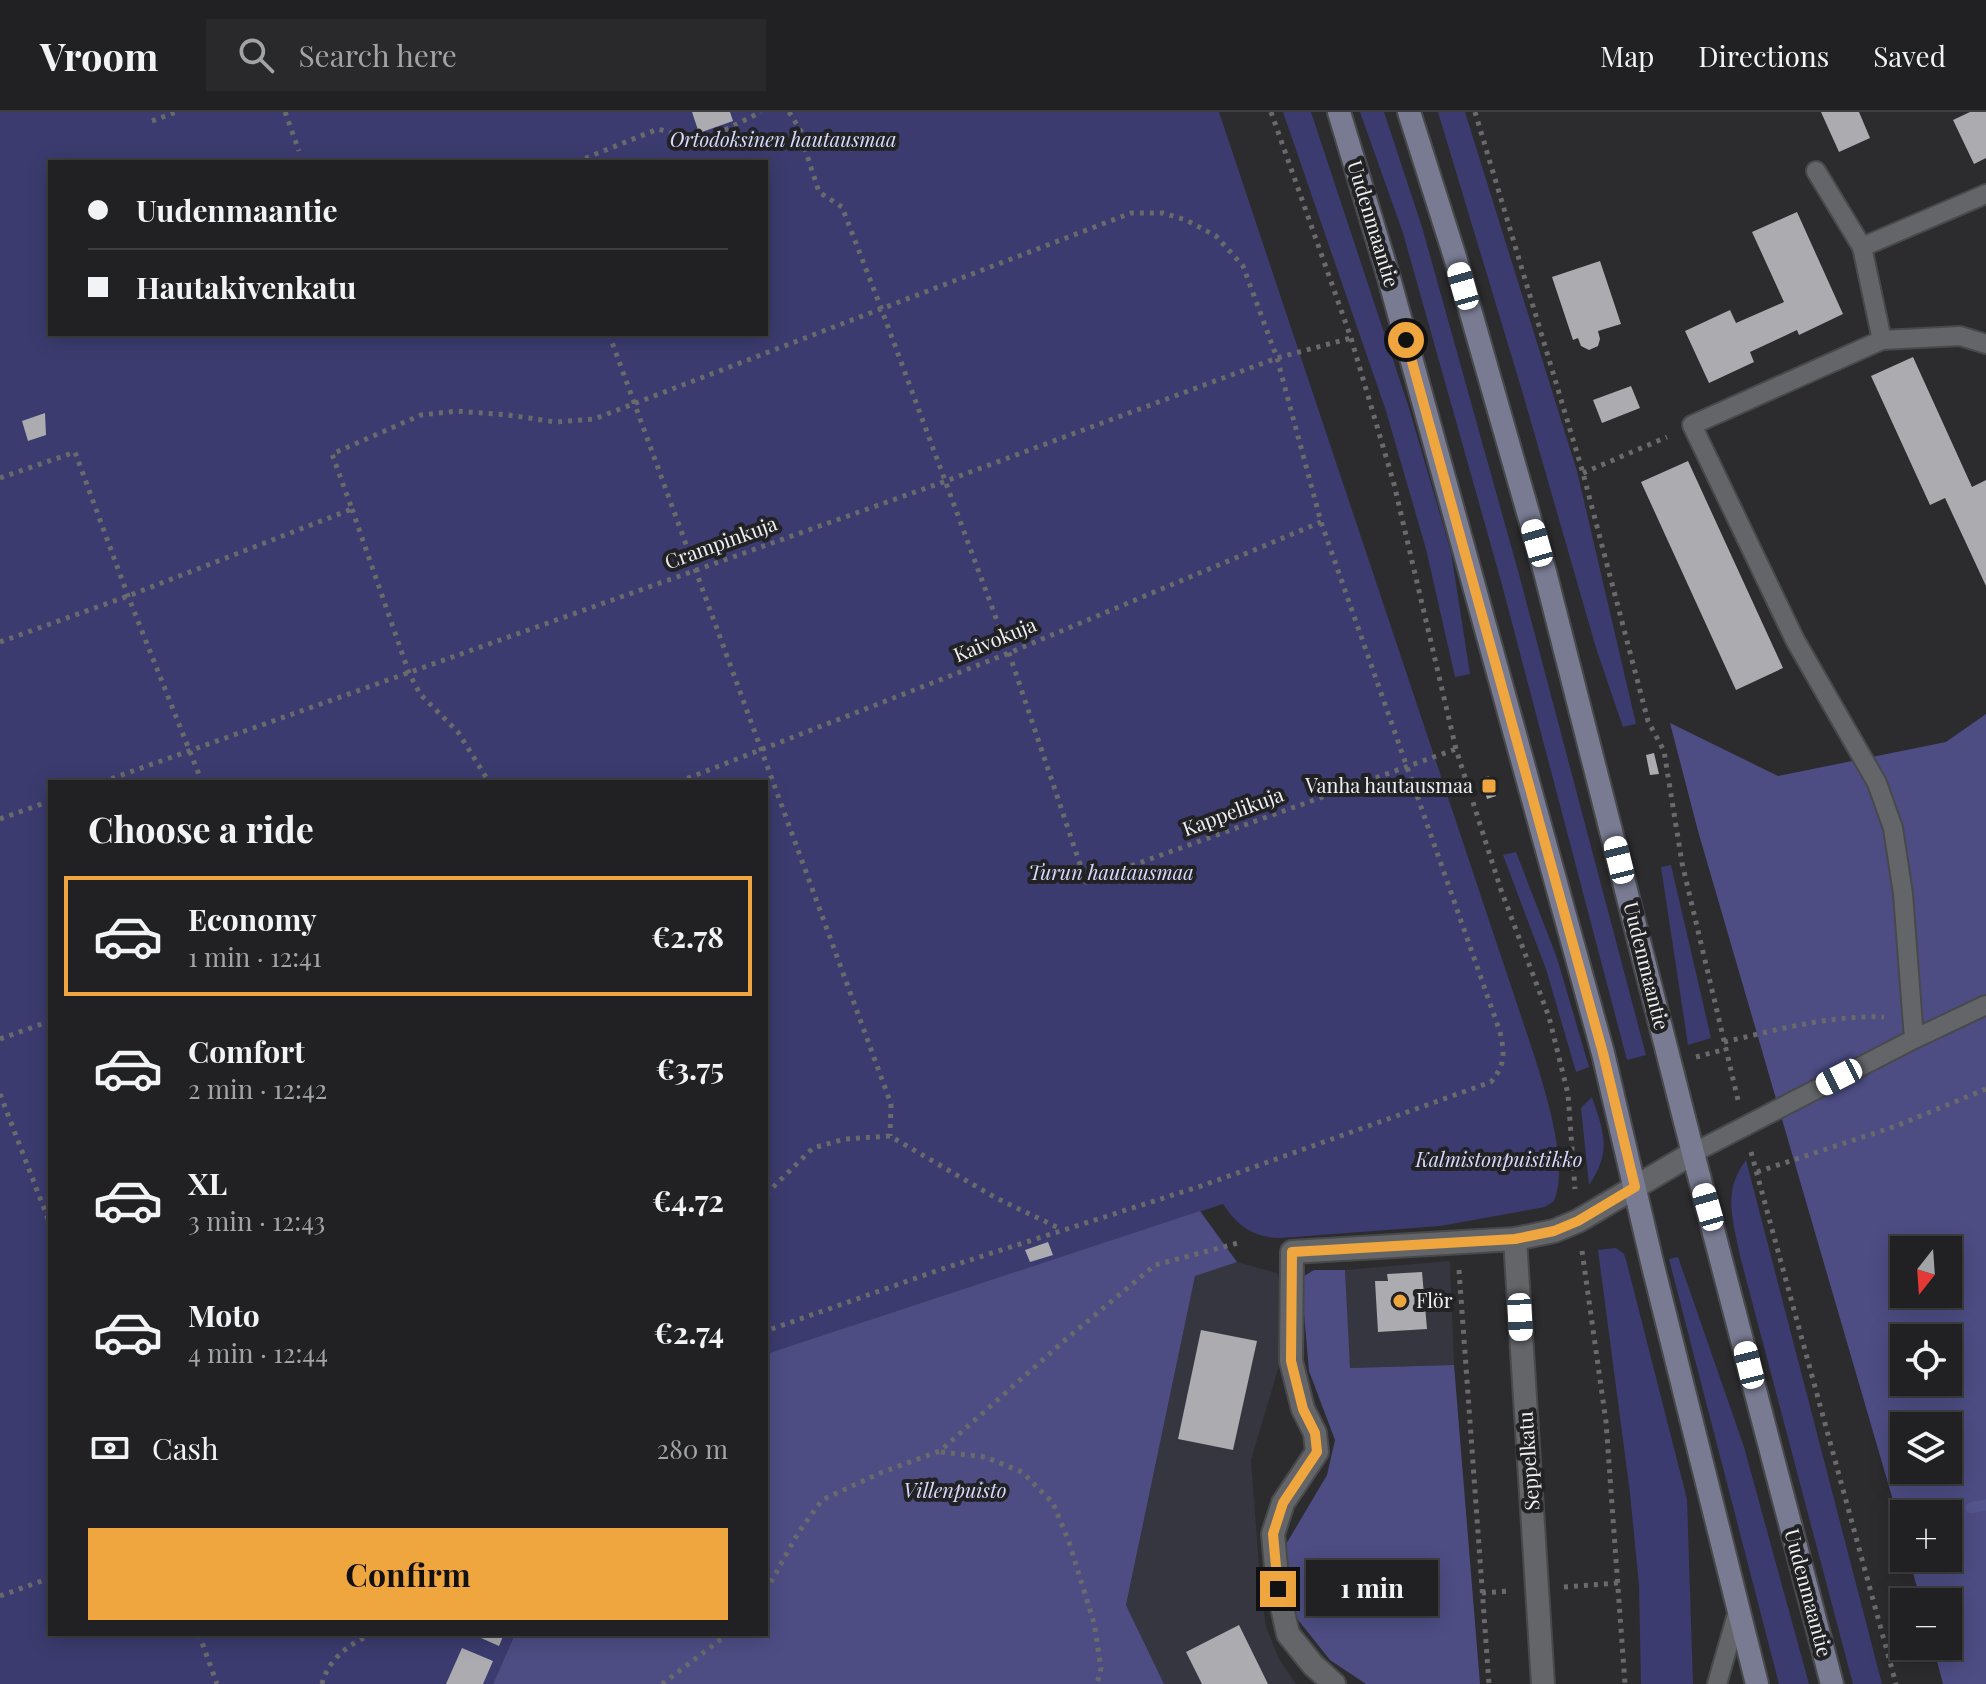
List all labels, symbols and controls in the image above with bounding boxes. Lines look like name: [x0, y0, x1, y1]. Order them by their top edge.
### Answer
search box: [206, 19, 766, 91]
text: Vroom: [40, 30, 158, 81]
icon: search: [234, 33, 278, 77]
text: Search here: [298, 35, 457, 75]
text: Map: [1600, 37, 1654, 74]
text: Directions: [1698, 37, 1829, 74]
text: Saved: [1873, 37, 1946, 74]
park label: Ortodoksinen hautausmaa: [670, 125, 896, 152]
street label: Uudenmaantie: [1342, 157, 1407, 290]
text: Uudenmaantie: [136, 190, 338, 230]
car: [1445, 260, 1481, 312]
text: Hautakivenkatu: [136, 267, 356, 307]
route start: [1388, 322, 1424, 358]
street label: Crampinkuja: [661, 509, 780, 574]
car: [1519, 517, 1555, 569]
street label: Kaivokuja: [949, 610, 1040, 667]
place label: Vanha hautausmaa: [1304, 771, 1473, 798]
marker: Vanha hautausmaa: [1480, 777, 1498, 795]
street label: Kappelikuja: [1178, 780, 1287, 841]
text: Choose a ride: [88, 804, 314, 852]
car: [1602, 834, 1636, 886]
park label: Turun hautausmaa: [1028, 858, 1194, 885]
text: Economy: [188, 899, 317, 939]
street label: Uudenmaantie: [1618, 899, 1676, 1033]
icon: car: [92, 900, 164, 972]
text: €2.78: [651, 916, 724, 956]
text: 1 min · 12:41: [188, 939, 322, 974]
text: Comfort: [188, 1031, 305, 1071]
icon: car: [92, 1032, 164, 1104]
text: €3.75: [656, 1048, 724, 1088]
car: [1812, 1055, 1866, 1099]
text: 2 min · 12:42: [188, 1071, 327, 1106]
park label: Kalmistonpuistikko: [1415, 1145, 1582, 1172]
text: XL: [188, 1163, 227, 1203]
icon: car: [92, 1164, 164, 1236]
text: €4.72: [652, 1180, 724, 1220]
car: [1690, 1181, 1726, 1233]
text: 3 min · 12:43: [188, 1203, 325, 1238]
north arrow: [1890, 1236, 1962, 1308]
map controls: [1890, 1236, 1962, 1660]
place label: Flör: [1416, 1286, 1453, 1313]
marker: Flör: [1391, 1292, 1409, 1310]
car: [1507, 1292, 1533, 1342]
text: Moto: [188, 1295, 260, 1335]
icon: car: [92, 1296, 164, 1368]
text: €2.74: [654, 1312, 724, 1352]
button: locate: [1890, 1324, 1962, 1396]
text: 4 min · 12:44: [188, 1335, 328, 1370]
car: [1732, 1339, 1766, 1391]
street label: Seppelkatu: [1511, 1410, 1544, 1512]
button: layers: [1890, 1412, 1962, 1484]
icon: cash: [88, 1426, 132, 1470]
text: Cash: [152, 1428, 219, 1468]
text: 280 m: [657, 1431, 728, 1466]
park label: Villenpuisto: [904, 1476, 1006, 1503]
button: +: [1890, 1500, 1962, 1572]
street label: Uudenmaantie: [1779, 1526, 1839, 1660]
button: Confirm: [88, 1528, 728, 1620]
callout: 1 min: [1306, 1561, 1438, 1617]
text: 1 min: [1340, 1570, 1404, 1605]
route end: [1260, 1571, 1296, 1607]
button: −: [1890, 1588, 1962, 1660]

